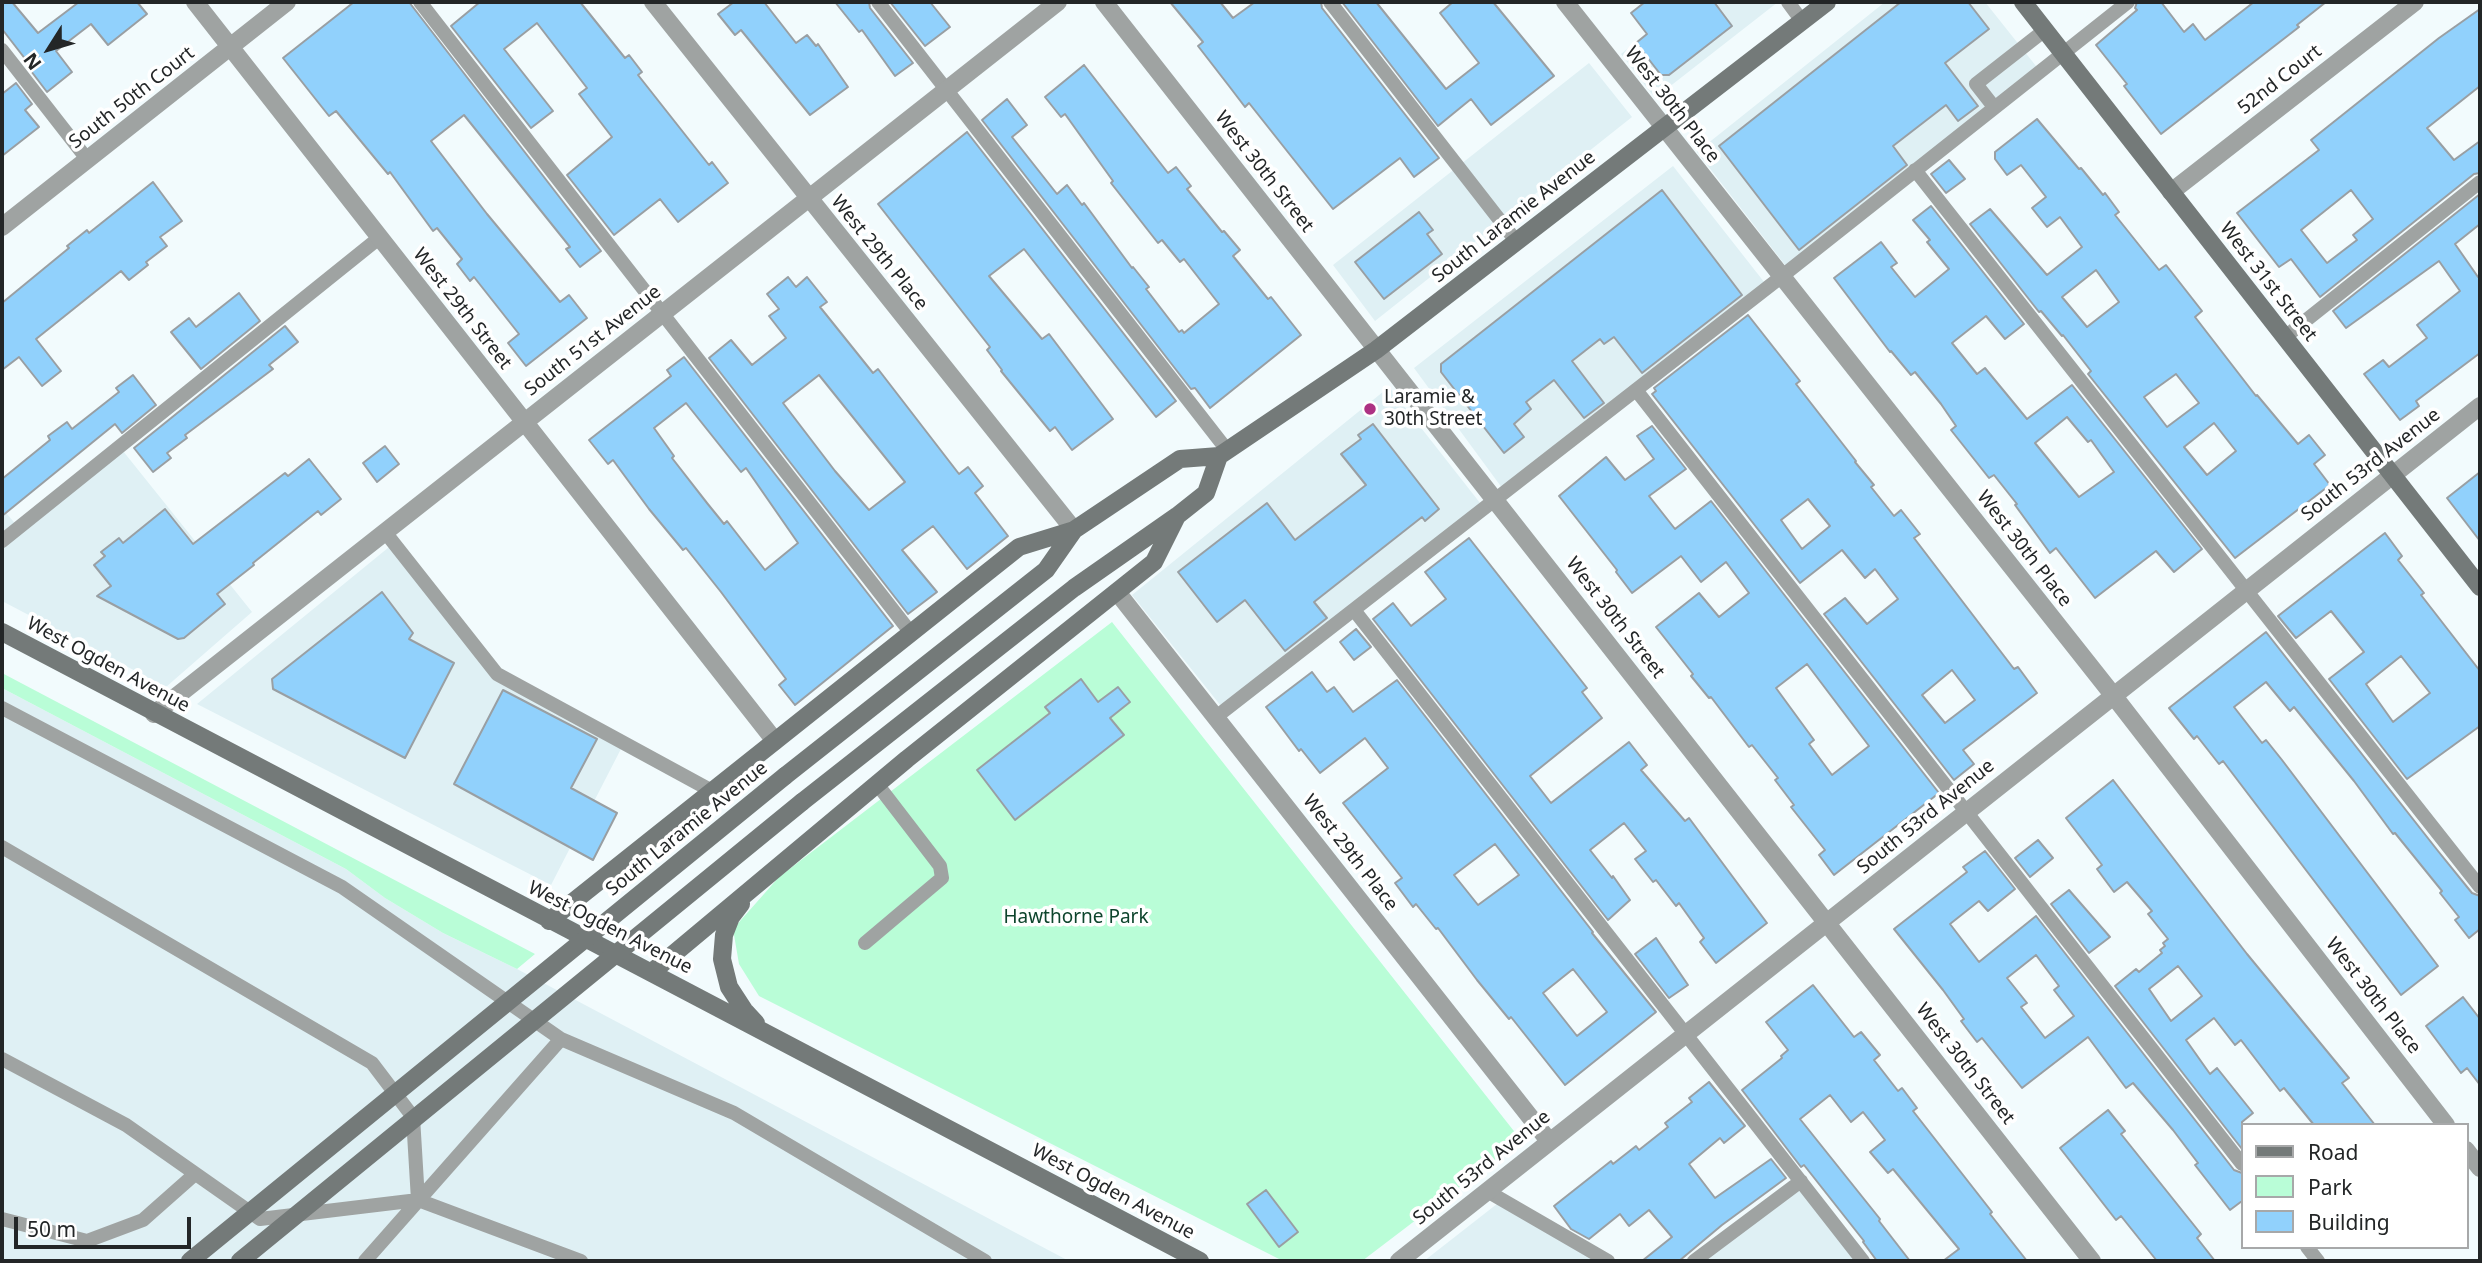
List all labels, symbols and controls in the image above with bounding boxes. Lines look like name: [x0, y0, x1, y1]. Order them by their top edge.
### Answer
north arrow: [14, 14, 84, 84]
street label: 52nd Court: [2234, 40, 2326, 120]
street label: South 50th Court: [65, 42, 199, 154]
street label: West 30th Place: [1620, 42, 1724, 168]
text: N: [17, 48, 47, 76]
street label: West 30th Street: [1210, 107, 1318, 237]
street label: South Laramie Avenue: [1428, 146, 1600, 288]
street label: West 29th Place: [826, 191, 932, 315]
street label: West 31st Street: [2215, 218, 2321, 346]
street label: West 29th Street: [408, 244, 516, 374]
street label: South 51st Avenue: [520, 281, 666, 401]
place label: Laramie & 30th Street: [1384, 387, 1482, 431]
marker: Laramie & 30th Street: [1362, 401, 1378, 417]
street label: South 53rd Avenue: [2297, 404, 2445, 526]
street label: West 30th Place: [1972, 486, 2076, 612]
street label: West 30th Street: [1561, 553, 1669, 683]
street label: West Ogden Avenue: [23, 612, 193, 718]
street label: South 53rd Avenue: [1853, 755, 1999, 879]
street label: South Laramie Avenue: [602, 757, 772, 901]
street label: West 29th Place: [1298, 790, 1402, 916]
street label: West Ogden Avenue: [524, 877, 696, 979]
park label: Hawthorne Park: [1003, 907, 1149, 929]
street label: West 30th Place: [2321, 933, 2425, 1059]
street label: West 30th Street: [1911, 999, 2019, 1129]
street label: South 53rd Avenue: [1409, 1106, 1555, 1230]
legend: [2240, 1123, 2468, 1249]
text: Road: [2308, 1138, 2358, 1166]
street label: West Ogden Avenue: [1028, 1139, 1198, 1245]
text: Park: [2308, 1173, 2352, 1201]
scale bar: [18, 1204, 194, 1248]
text: Building: [2308, 1208, 2390, 1236]
text: 50 m: [27, 1215, 76, 1243]

